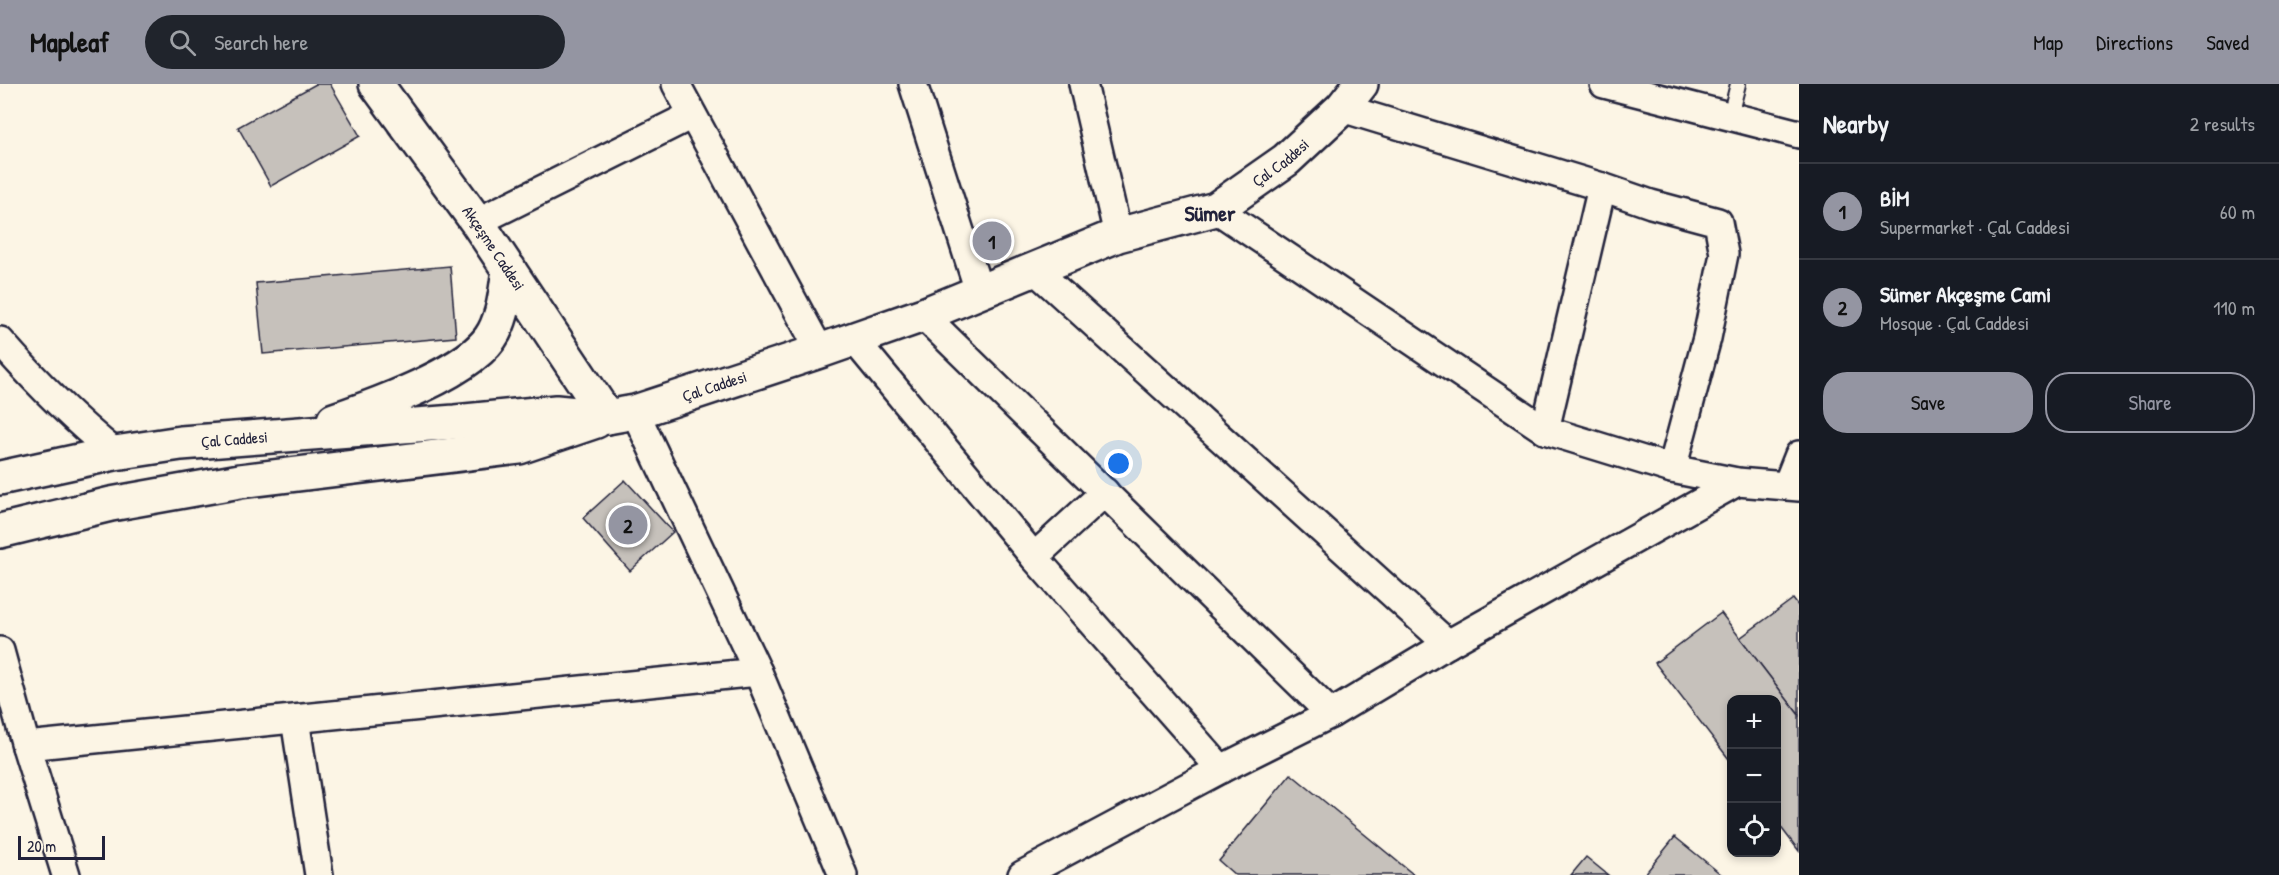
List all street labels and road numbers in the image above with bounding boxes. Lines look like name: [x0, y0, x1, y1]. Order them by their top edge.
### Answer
street label: Çal Caddesi: [1247, 133, 1314, 192]
street label: Akçeşme Caddesi: [458, 201, 530, 295]
street label: Çal Caddesi: [679, 365, 749, 407]
street label: Çal Caddesi: [200, 425, 269, 452]

